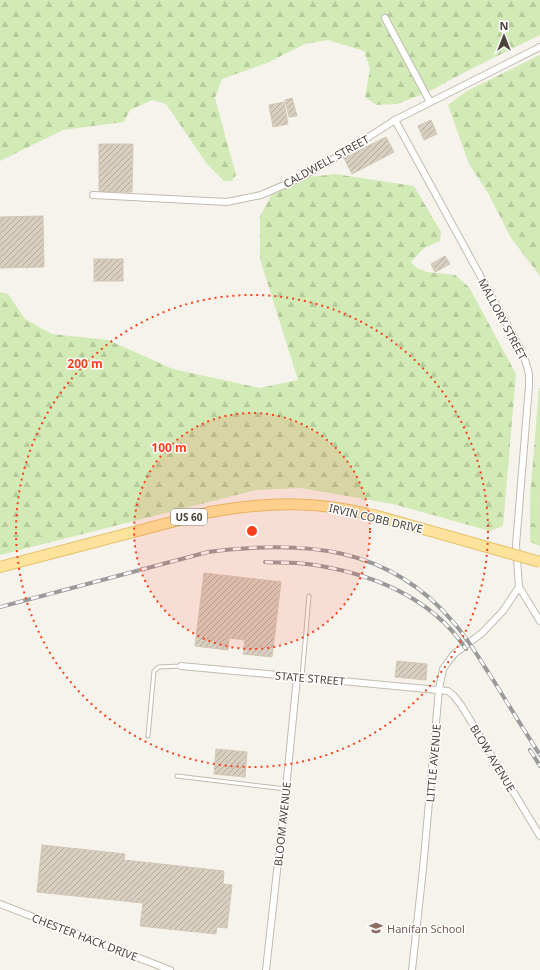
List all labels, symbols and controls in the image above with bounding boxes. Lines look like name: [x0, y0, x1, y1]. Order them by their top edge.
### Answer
north arrow: [484, 16, 524, 56]
text: N: [500, 18, 508, 33]
street label: CALDWELL STREET: [280, 131, 372, 191]
street label: MALLORY STREET: [475, 276, 531, 362]
text: 200 m: [67, 355, 103, 372]
text: 100 m: [151, 439, 187, 456]
street label: IRVIN COBB DRIVE: [328, 500, 424, 536]
road number: US 60: [171, 509, 207, 525]
centre of rings: [245, 524, 259, 538]
street label: STATE STREET: [274, 667, 346, 689]
street label: BLOW AVENUE: [467, 722, 519, 794]
street label: LITTLE AVENUE: [422, 723, 444, 803]
street label: BLOOM AVENUE: [270, 781, 294, 867]
street label: CHESTER HACK DRIVE: [30, 910, 140, 964]
school or university icon: Hanifan School: [368, 920, 384, 936]
place label: Hanifan School: [387, 921, 465, 936]

